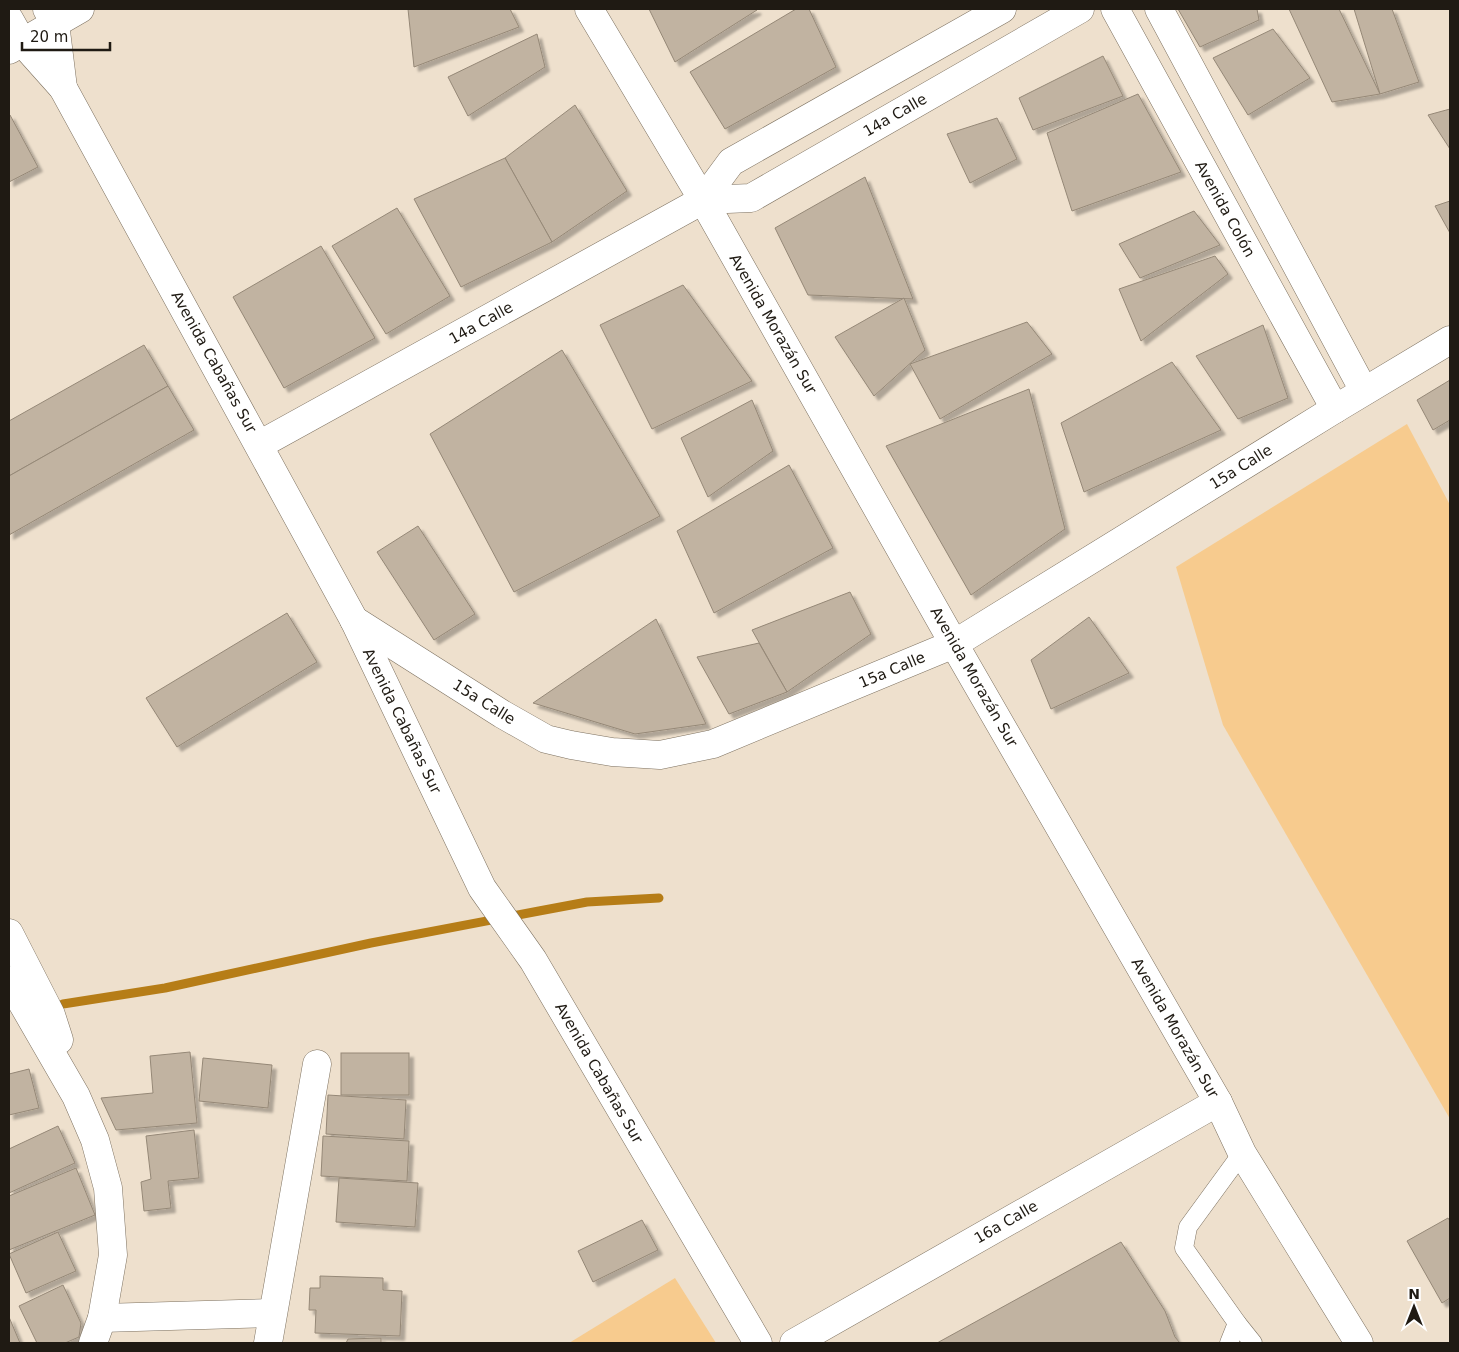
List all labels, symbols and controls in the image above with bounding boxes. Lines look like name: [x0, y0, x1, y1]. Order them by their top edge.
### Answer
scale bar: [22, 20, 110, 52]
text: 20 m: [30, 28, 68, 46]
street label: 14a Calle: [860, 90, 930, 140]
street label: Avenida Colón: [1191, 158, 1259, 260]
street label: Avenida Morazán Sur: [726, 251, 821, 398]
street label: Avenida Cabañas Sur: [167, 288, 261, 437]
street label: 14a Calle: [446, 298, 516, 348]
street label: 15a Calle: [1206, 441, 1276, 493]
street label: Avenida Morazán Sur: [927, 604, 1022, 751]
street label: Avenida Cabañas Sur: [359, 645, 445, 797]
street label: 15a Calle: [856, 648, 928, 692]
street label: 15a Calle: [449, 676, 519, 728]
street label: Avenida Morazán Sur: [1128, 955, 1223, 1102]
street label: Avenida Cabañas Sur: [551, 999, 647, 1147]
street label: 16a Calle: [971, 1197, 1041, 1247]
north arrow: [1389, 1282, 1439, 1332]
text: N: [1408, 1286, 1420, 1302]

